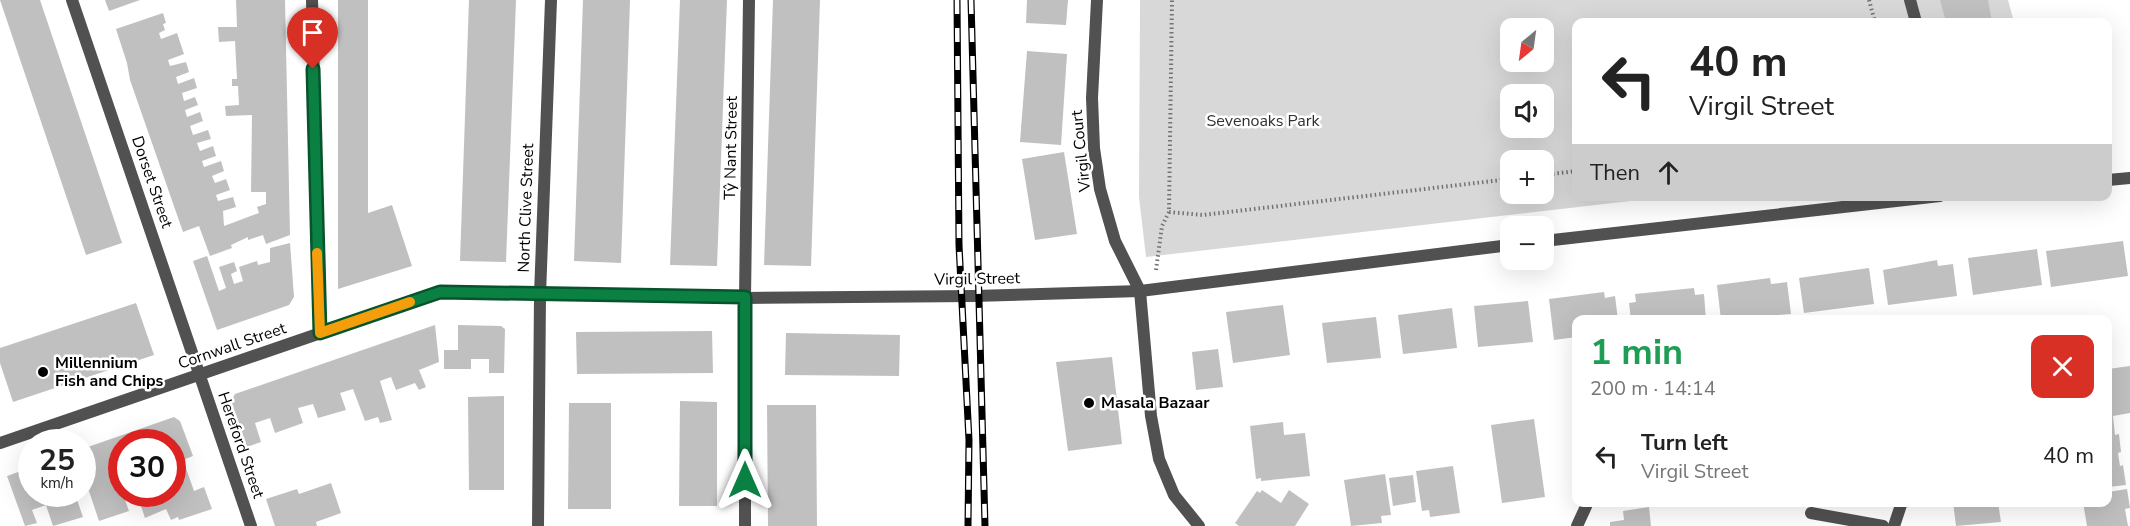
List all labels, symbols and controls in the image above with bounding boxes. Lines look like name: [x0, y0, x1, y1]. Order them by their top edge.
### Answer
pin: [287, 7, 338, 69]
icon: arrive: [296, 16, 329, 49]
north arrow: [1500, 18, 1554, 72]
map controls: [1500, 18, 1554, 270]
text: 40 m: [1689, 34, 1788, 91]
icon: left: [1590, 42, 1668, 120]
button: sound: [1500, 84, 1554, 138]
text: Virgil Street: [1689, 88, 1834, 125]
street label: Tŷ Nant Street: [719, 96, 743, 200]
street label: Virgil Court: [1066, 109, 1096, 194]
park label: Sevenoaks Park: [1207, 110, 1320, 132]
street label: Dorset Street: [126, 133, 178, 231]
street label: North Clive Street: [513, 143, 539, 273]
button: +: [1500, 150, 1554, 204]
icon: ahead: [1652, 156, 1685, 189]
text: Then: [1590, 158, 1640, 188]
button: −: [1500, 216, 1554, 270]
street label: Virgil Street: [933, 267, 1021, 291]
street label: Cornwall Street: [175, 317, 289, 375]
text: 1 min: [1590, 328, 1683, 377]
button: close: [2031, 335, 2094, 398]
place label: Millennium Fish and Chips: [55, 352, 163, 392]
marker: Millennium Fish and Chips: [36, 365, 50, 379]
text: 200 m · 14:14: [1590, 375, 1716, 402]
street label: Hereford Street: [212, 389, 270, 502]
place label: Masala Bazaar: [1101, 392, 1210, 414]
marker: Masala Bazaar: [1082, 396, 1096, 410]
text: Turn left: [1641, 428, 1728, 458]
speed limit sign: 30: [108, 429, 186, 507]
text: 25: [39, 440, 75, 481]
icon: left: [1590, 440, 1623, 473]
text: 40 m: [2043, 441, 2094, 471]
position arrow: [713, 448, 777, 512]
text: Virgil Street: [1641, 458, 1748, 485]
text: km/h: [40, 473, 74, 493]

